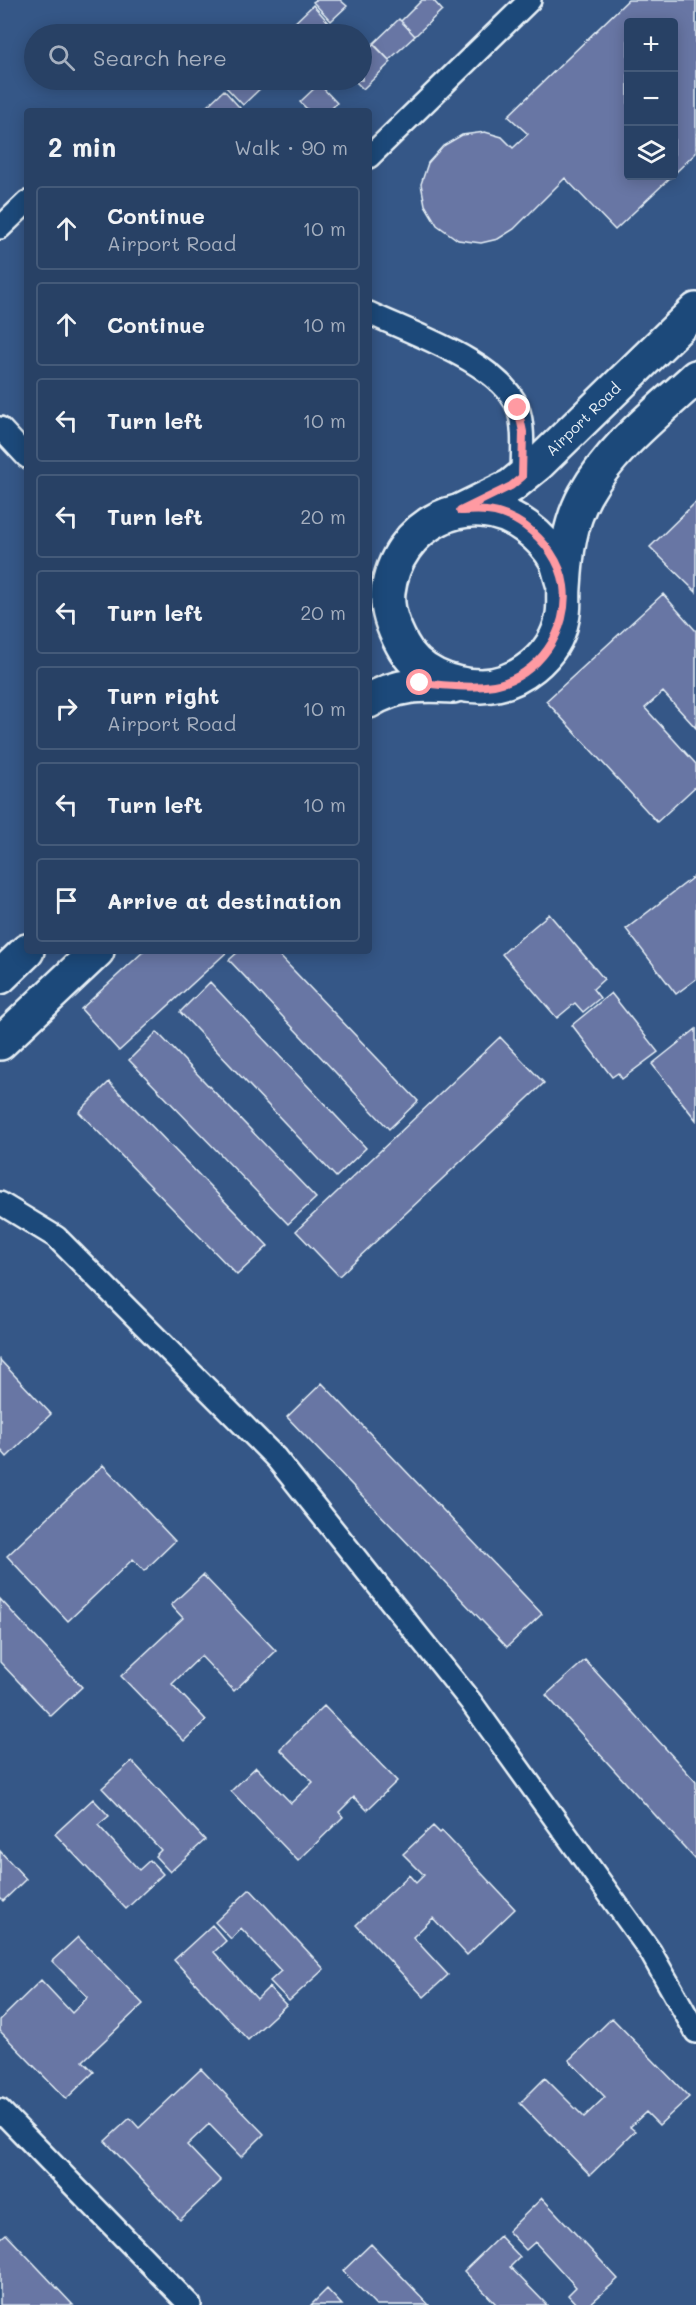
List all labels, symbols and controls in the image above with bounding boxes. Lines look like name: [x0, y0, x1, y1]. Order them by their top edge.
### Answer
map controls: [624, 18, 678, 180]
button: +: [624, 18, 678, 72]
search box: [24, 24, 372, 90]
icon: search: [45, 41, 78, 74]
text: Search here: [93, 43, 227, 72]
button: −: [624, 72, 678, 126]
button: layers: [624, 126, 678, 180]
text: 2 min: [48, 130, 116, 164]
text: Walk · 90 m: [234, 134, 348, 160]
text: Continue: [107, 201, 205, 230]
icon: ahead: [50, 212, 83, 245]
text: 10 m: [302, 215, 346, 241]
text: Airport Road: [107, 230, 236, 256]
icon: ahead: [50, 308, 83, 341]
text: Continue: [107, 310, 205, 339]
text: 10 m: [302, 311, 346, 337]
street label: Airport Road: [541, 378, 625, 460]
route end: [504, 394, 530, 420]
icon: left: [50, 404, 83, 437]
text: Turn left: [107, 406, 203, 435]
text: 10 m: [302, 407, 346, 433]
icon: left: [50, 500, 83, 533]
text: Turn left: [107, 502, 203, 531]
text: 20 m: [300, 503, 346, 529]
icon: left: [50, 596, 83, 629]
text: Turn left: [107, 598, 203, 627]
text: 20 m: [300, 599, 346, 625]
route start: [406, 669, 432, 695]
text: Turn right: [107, 681, 219, 710]
icon: right: [50, 692, 83, 725]
text: 10 m: [302, 695, 346, 721]
text: Airport Road: [107, 710, 236, 736]
icon: left: [50, 788, 83, 821]
text: Turn left: [107, 790, 203, 819]
text: 10 m: [302, 791, 346, 817]
icon: arrive: [50, 884, 83, 917]
text: Arrive at destination: [107, 886, 342, 915]

